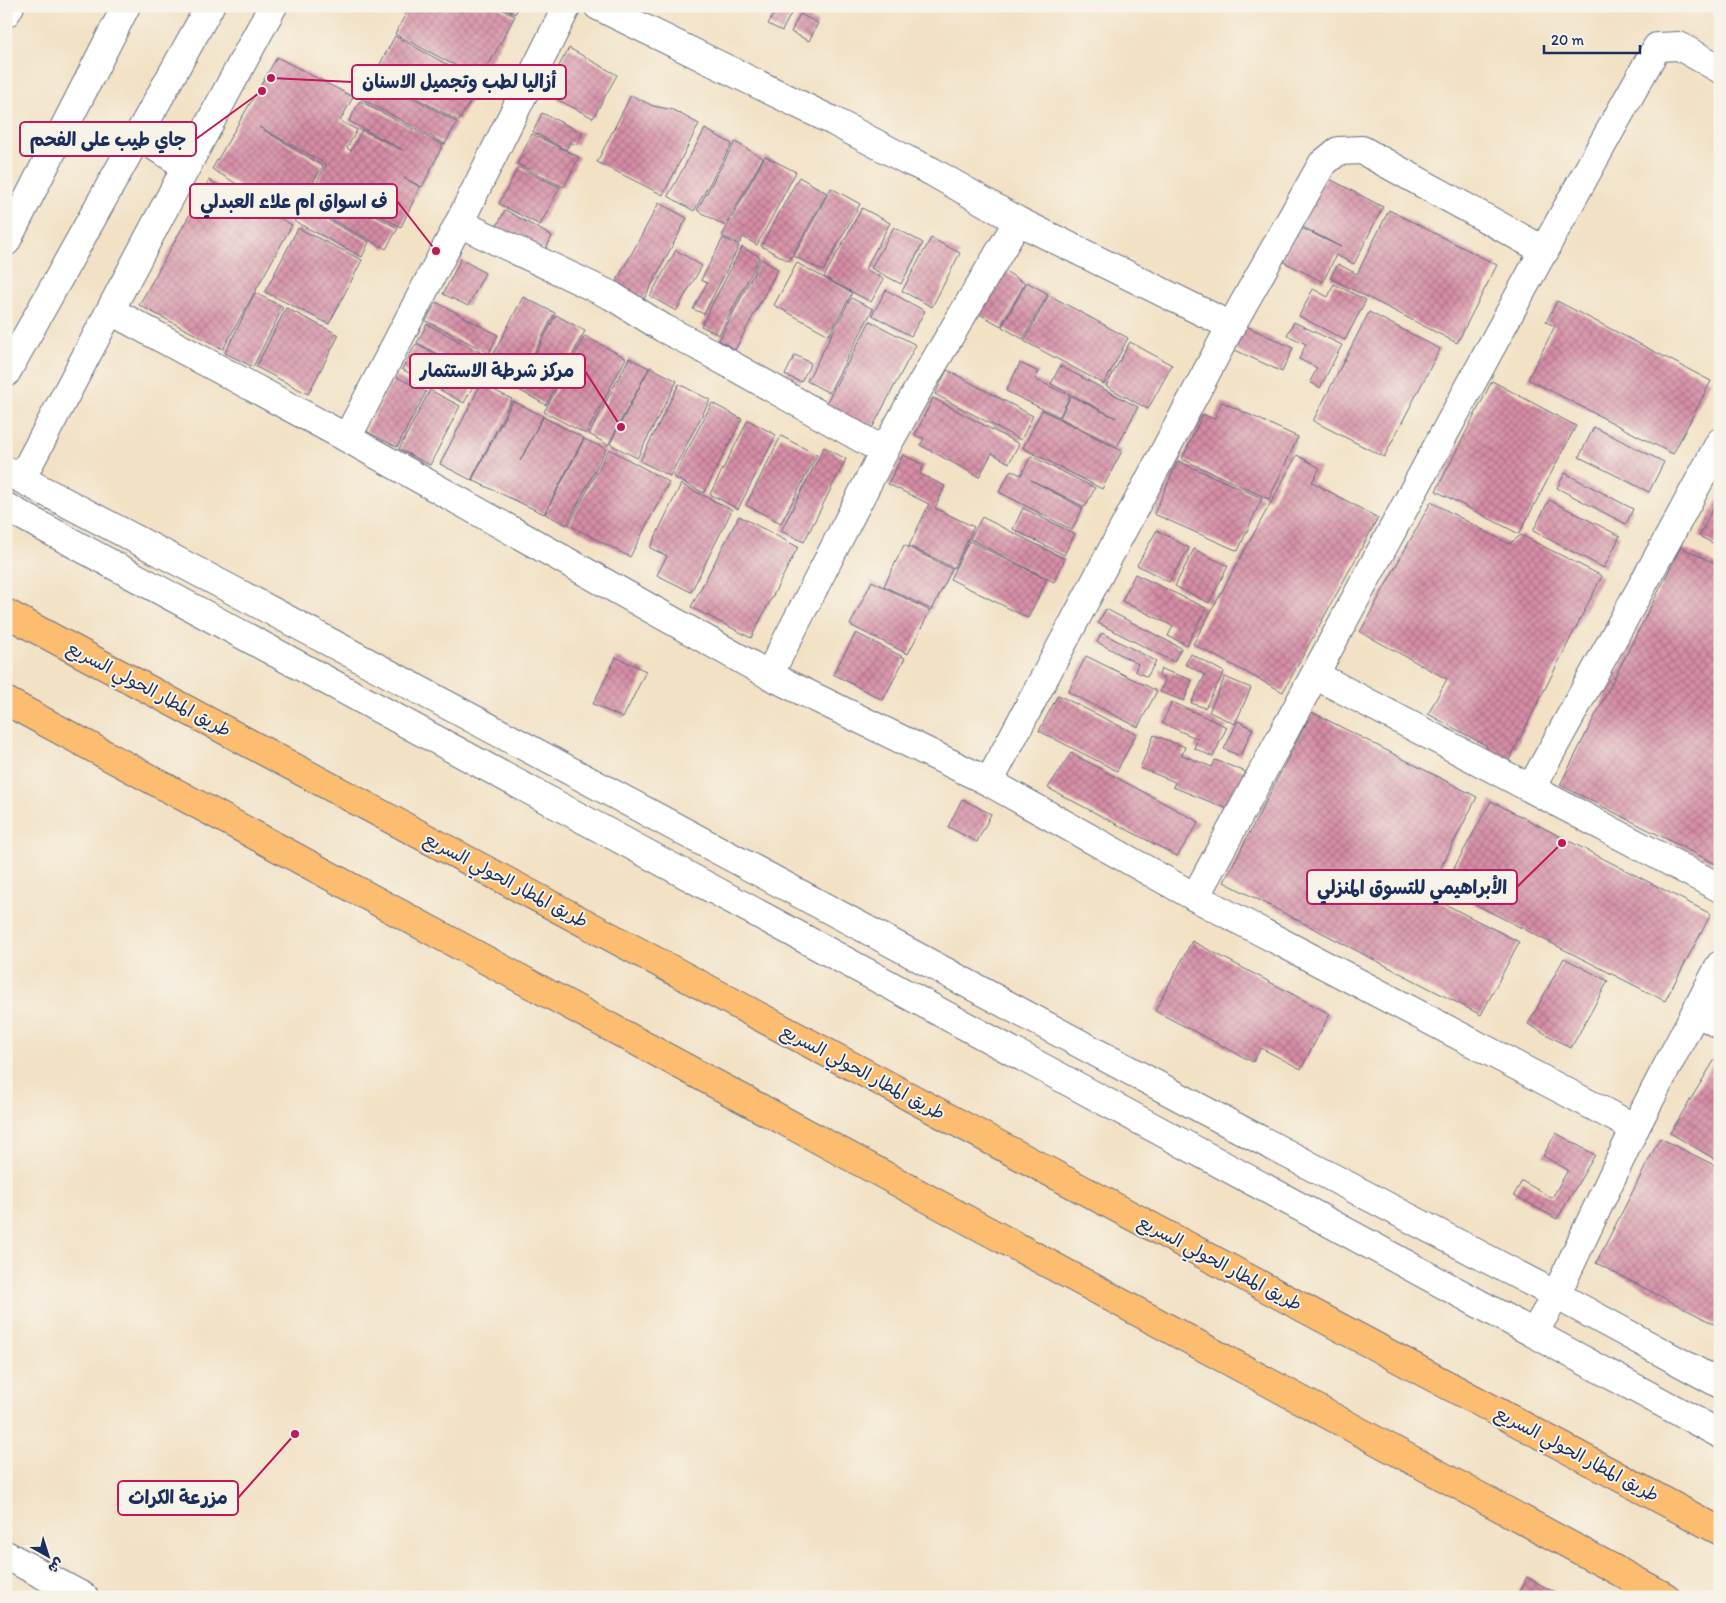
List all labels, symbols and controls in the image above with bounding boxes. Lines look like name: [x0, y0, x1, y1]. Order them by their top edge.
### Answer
scale bar: [1544, 22, 1640, 54]
text: 20 m: [1551, 31, 1585, 49]
callout: أزاليا لطب وتجميل الاسنان: [352, 65, 566, 99]
text: أزاليا لطب وتجميل الاسنان: [362, 70, 557, 94]
callout: جاي طيب على الفحم: [20, 122, 196, 156]
text: جاي طيب على الفحم: [30, 128, 186, 154]
callout: ف اسواق ام علاء العبدلي: [190, 184, 397, 218]
text: ف اسواق ام علاء العبدلي: [200, 190, 388, 218]
callout: مركز شرطة الاستثمار: [410, 354, 585, 388]
text: مركز شرطة الاستثمار: [419, 359, 574, 382]
street label: طريق المطار الحولي السريع: [61, 636, 235, 746]
street label: طريق المطار الحولي السريع: [418, 827, 592, 937]
callout: الأبراهيمي للتسوق المنزلي: [1307, 870, 1517, 904]
text: الأبراهيمي للتسوق المنزلي: [1317, 875, 1507, 904]
street label: طريق المطار الحولي السريع: [775, 1019, 949, 1129]
street label: طريق المطار الحولي السريع: [1132, 1210, 1306, 1320]
street label: طريق المطار الحولي السريع: [1489, 1401, 1663, 1511]
callout: مزرعة الكراث: [118, 1481, 238, 1515]
text: مزرعة الكراث: [128, 1486, 228, 1509]
north arrow: [22, 1530, 72, 1580]
text: ش: [45, 1554, 67, 1577]

